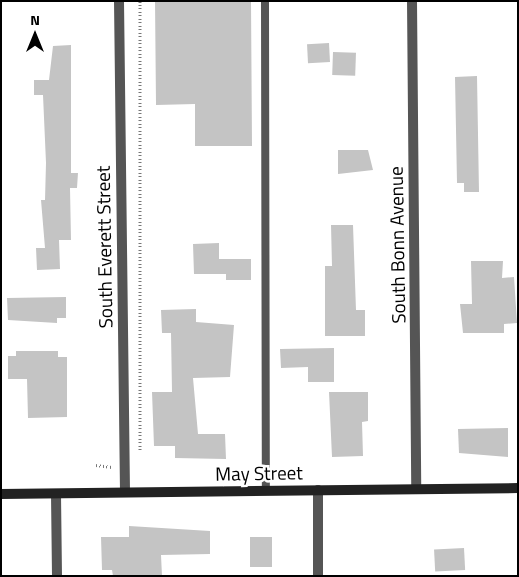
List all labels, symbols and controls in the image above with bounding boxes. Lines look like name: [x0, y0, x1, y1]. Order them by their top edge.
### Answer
text: N: [30, 9, 40, 30]
north arrow: [10, 10, 60, 60]
street label: South Everett Street: [91, 165, 117, 329]
street label: South Bonn Avenue: [384, 166, 410, 324]
street label: May Street: [215, 461, 303, 485]

